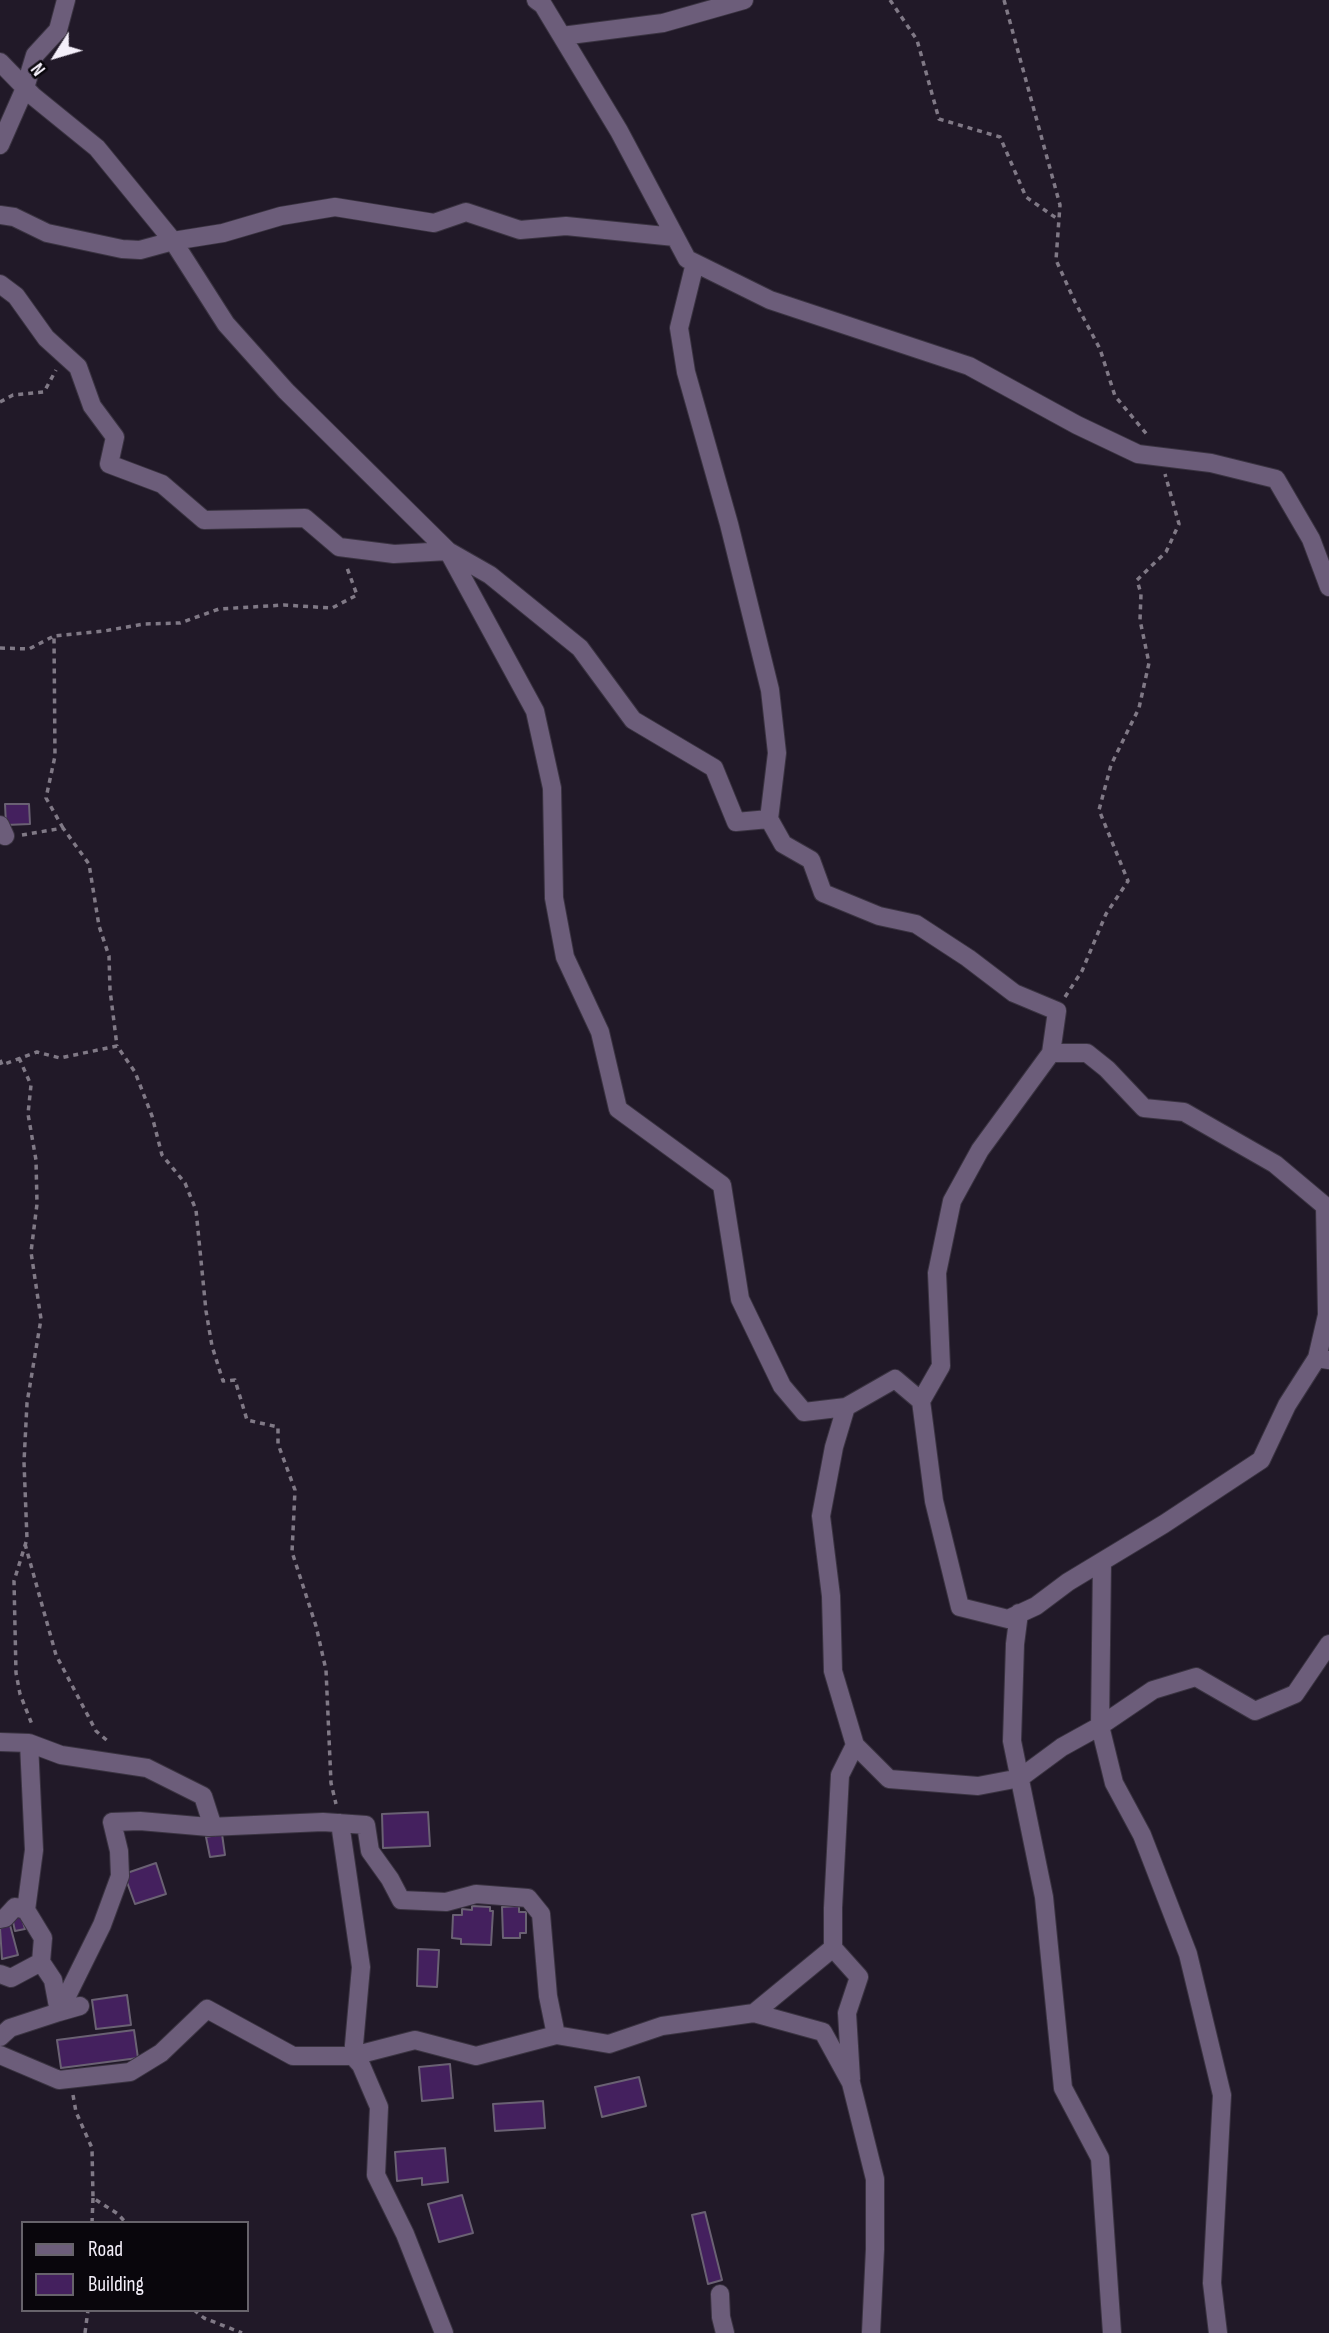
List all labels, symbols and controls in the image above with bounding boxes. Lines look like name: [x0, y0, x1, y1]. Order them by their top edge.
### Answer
north arrow: [21, 21, 91, 91]
text: N: [27, 58, 51, 80]
legend: [21, 2221, 248, 2312]
text: Road: [88, 2237, 123, 2262]
text: Building: [88, 2272, 144, 2297]

